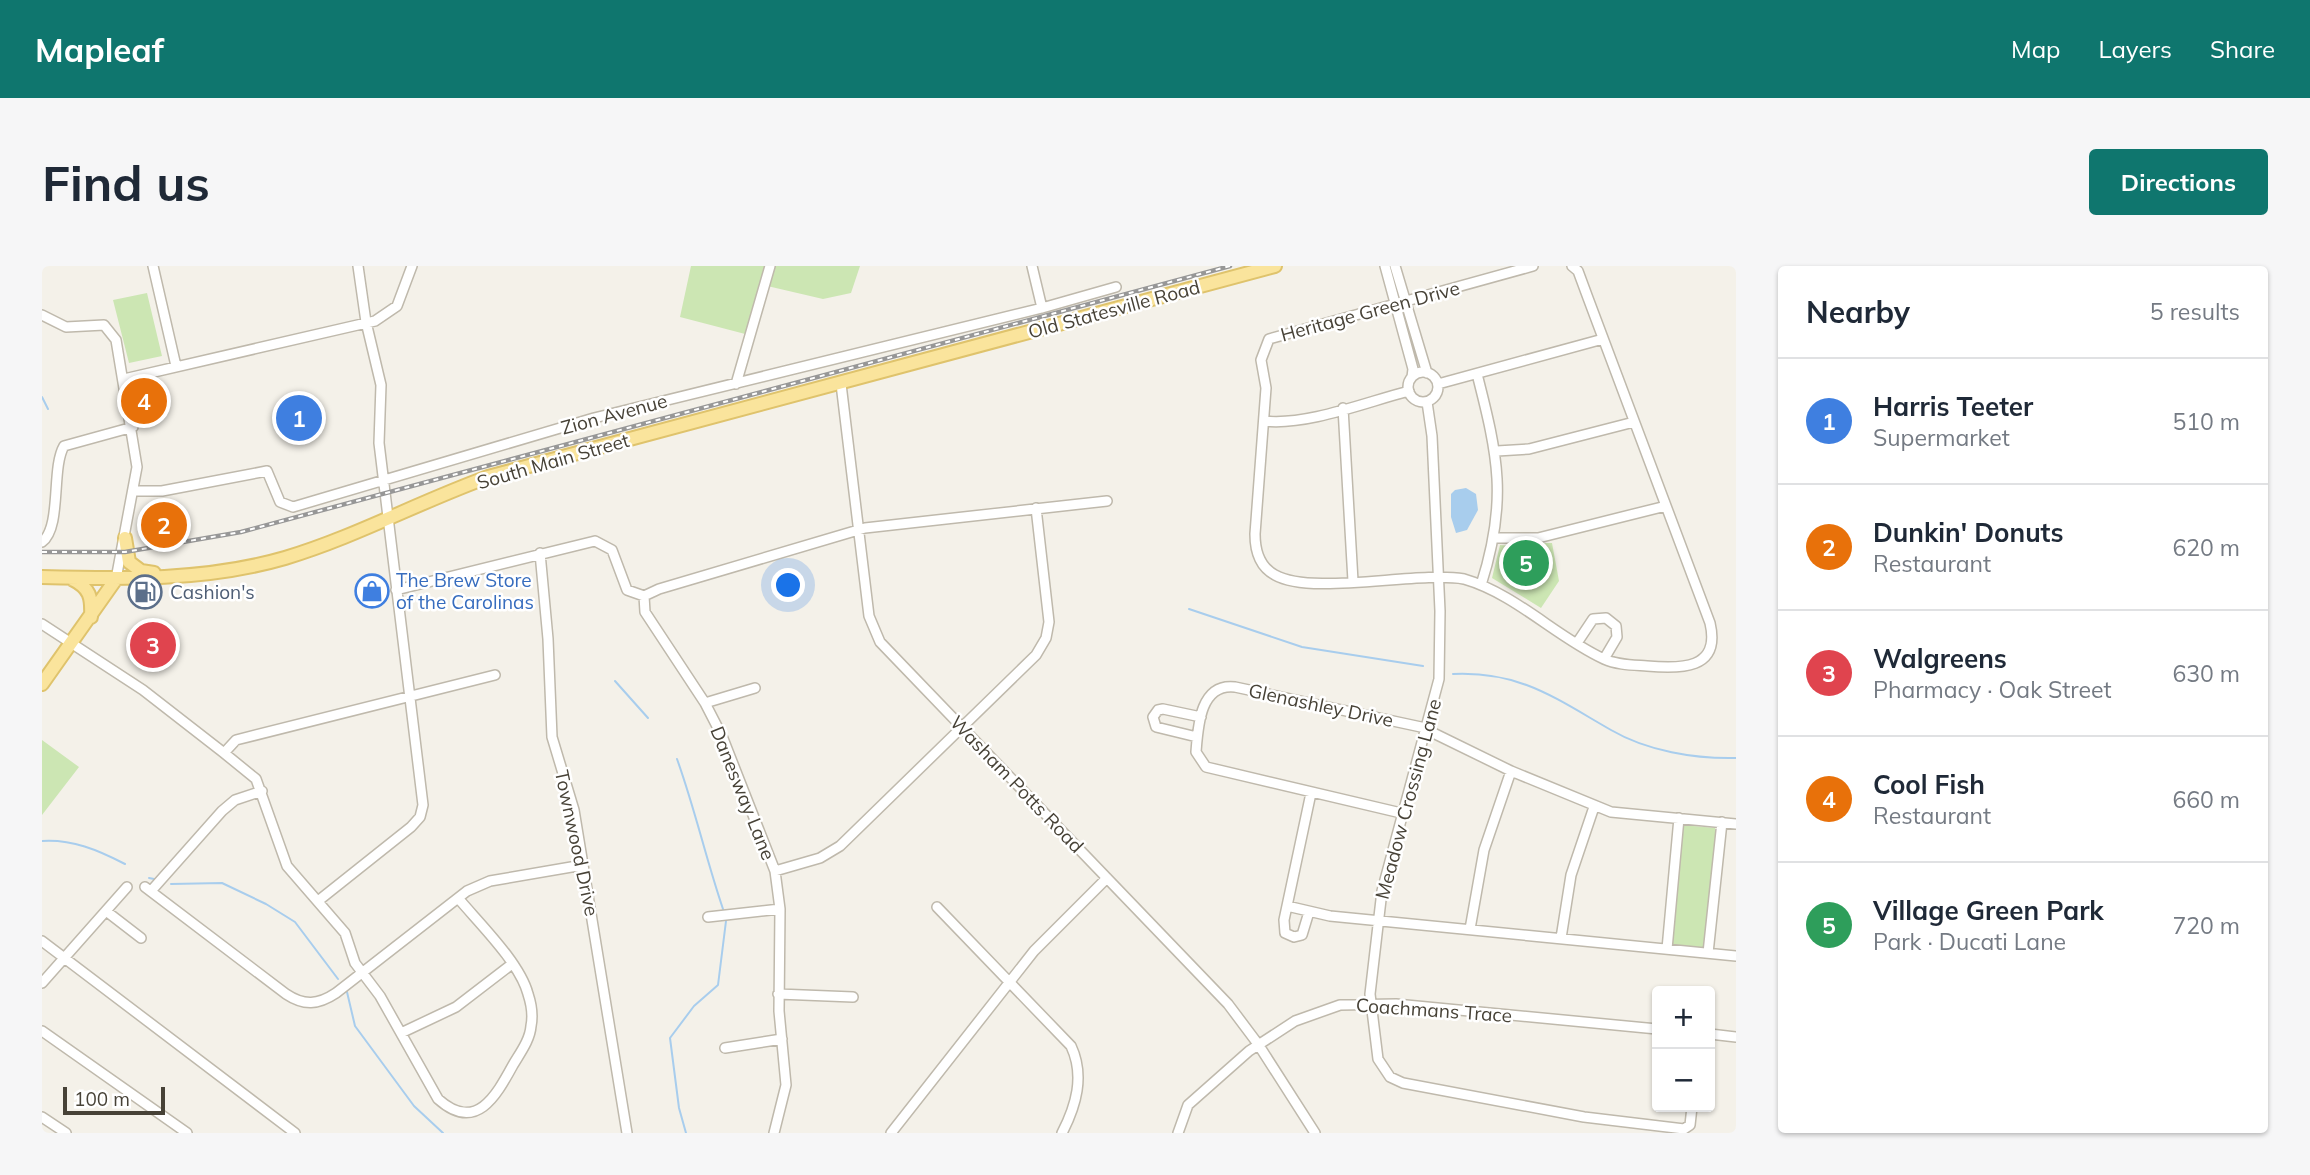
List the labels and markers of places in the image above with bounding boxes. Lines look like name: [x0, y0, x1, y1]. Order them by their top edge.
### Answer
pin: 4: [121, 375, 167, 427]
pin: 1: [276, 392, 322, 444]
pin: 2: [141, 499, 187, 551]
pin: 5: [1503, 537, 1549, 589]
place label: The Brew Store of the Carolinas: [396, 568, 534, 614]
shop icon: The Brew Store of the Carolinas: [353, 572, 391, 610]
fuel station icon: Cashion's: [126, 573, 164, 611]
place label: Cashion's: [170, 580, 255, 604]
pin: 3: [130, 619, 176, 671]

